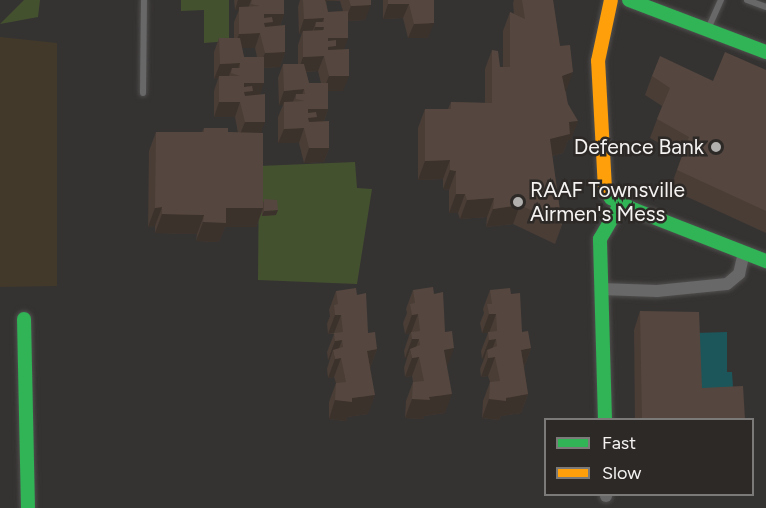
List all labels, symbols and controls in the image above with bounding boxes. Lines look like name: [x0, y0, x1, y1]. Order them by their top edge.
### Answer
place label: Defence Bank: [574, 134, 704, 160]
marker: Defence Bank: [709, 140, 723, 154]
place label: RAAF Townsville Airmen's Mess: [530, 177, 685, 227]
marker: RAAF Townsville Airmen's Mess: [511, 195, 525, 209]
legend: [544, 418, 754, 496]
text: Fast: [602, 432, 636, 454]
text: Slow: [602, 462, 641, 484]

